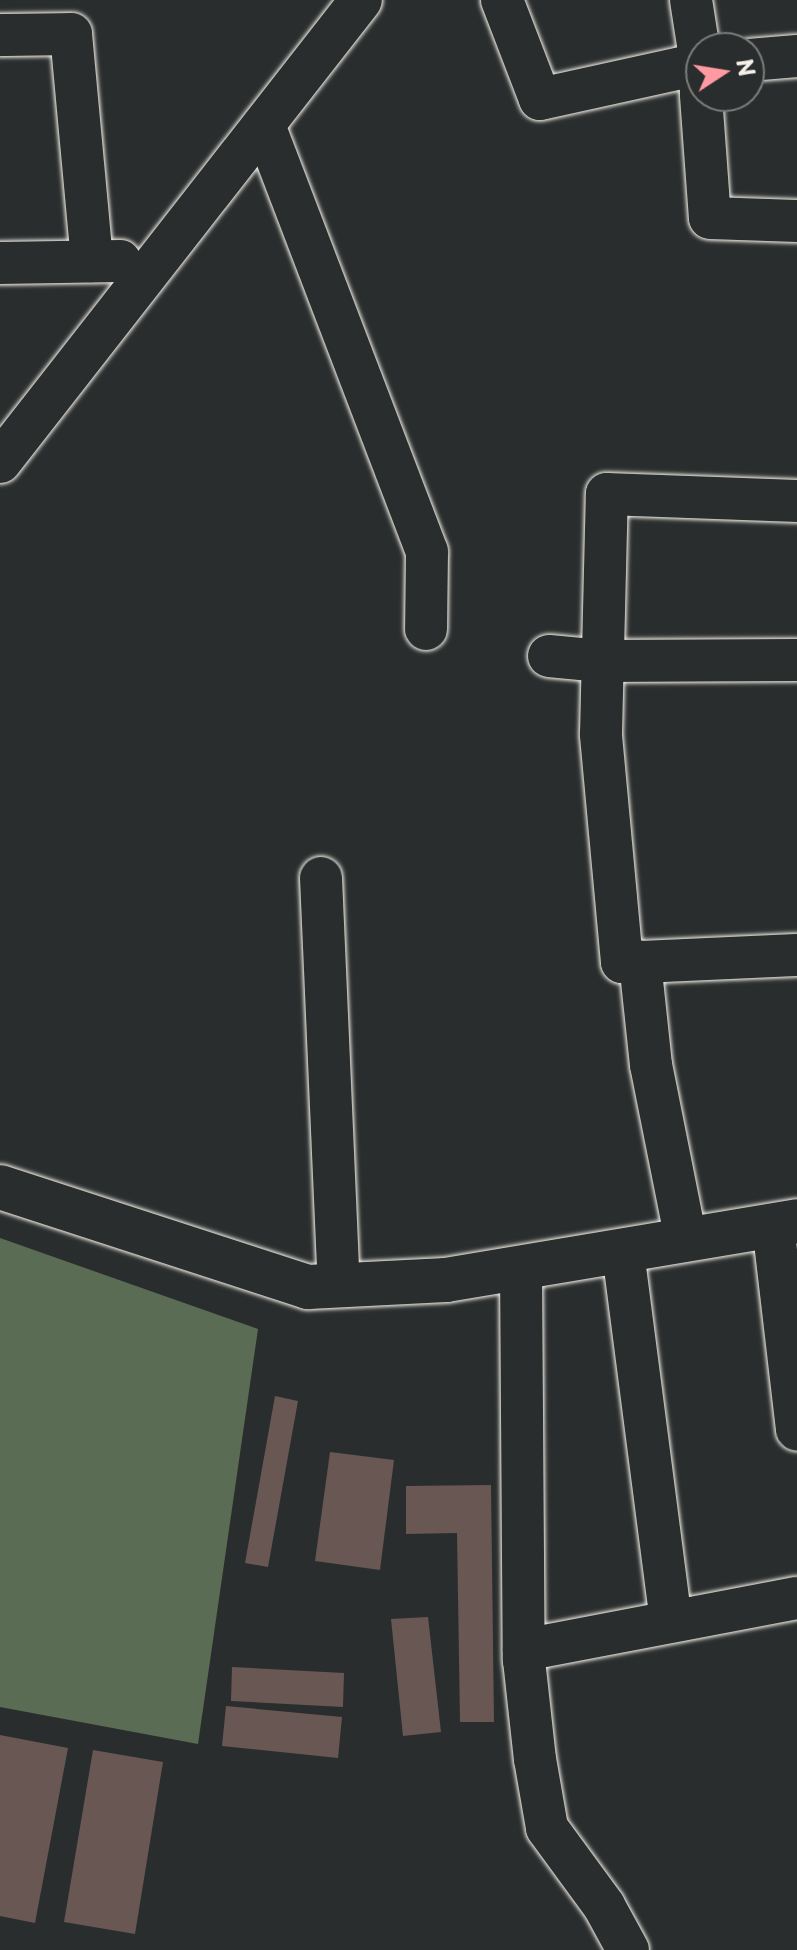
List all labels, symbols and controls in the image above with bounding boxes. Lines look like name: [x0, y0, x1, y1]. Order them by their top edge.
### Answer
north arrow: [685, 32, 765, 112]
text: N: [729, 55, 765, 79]

